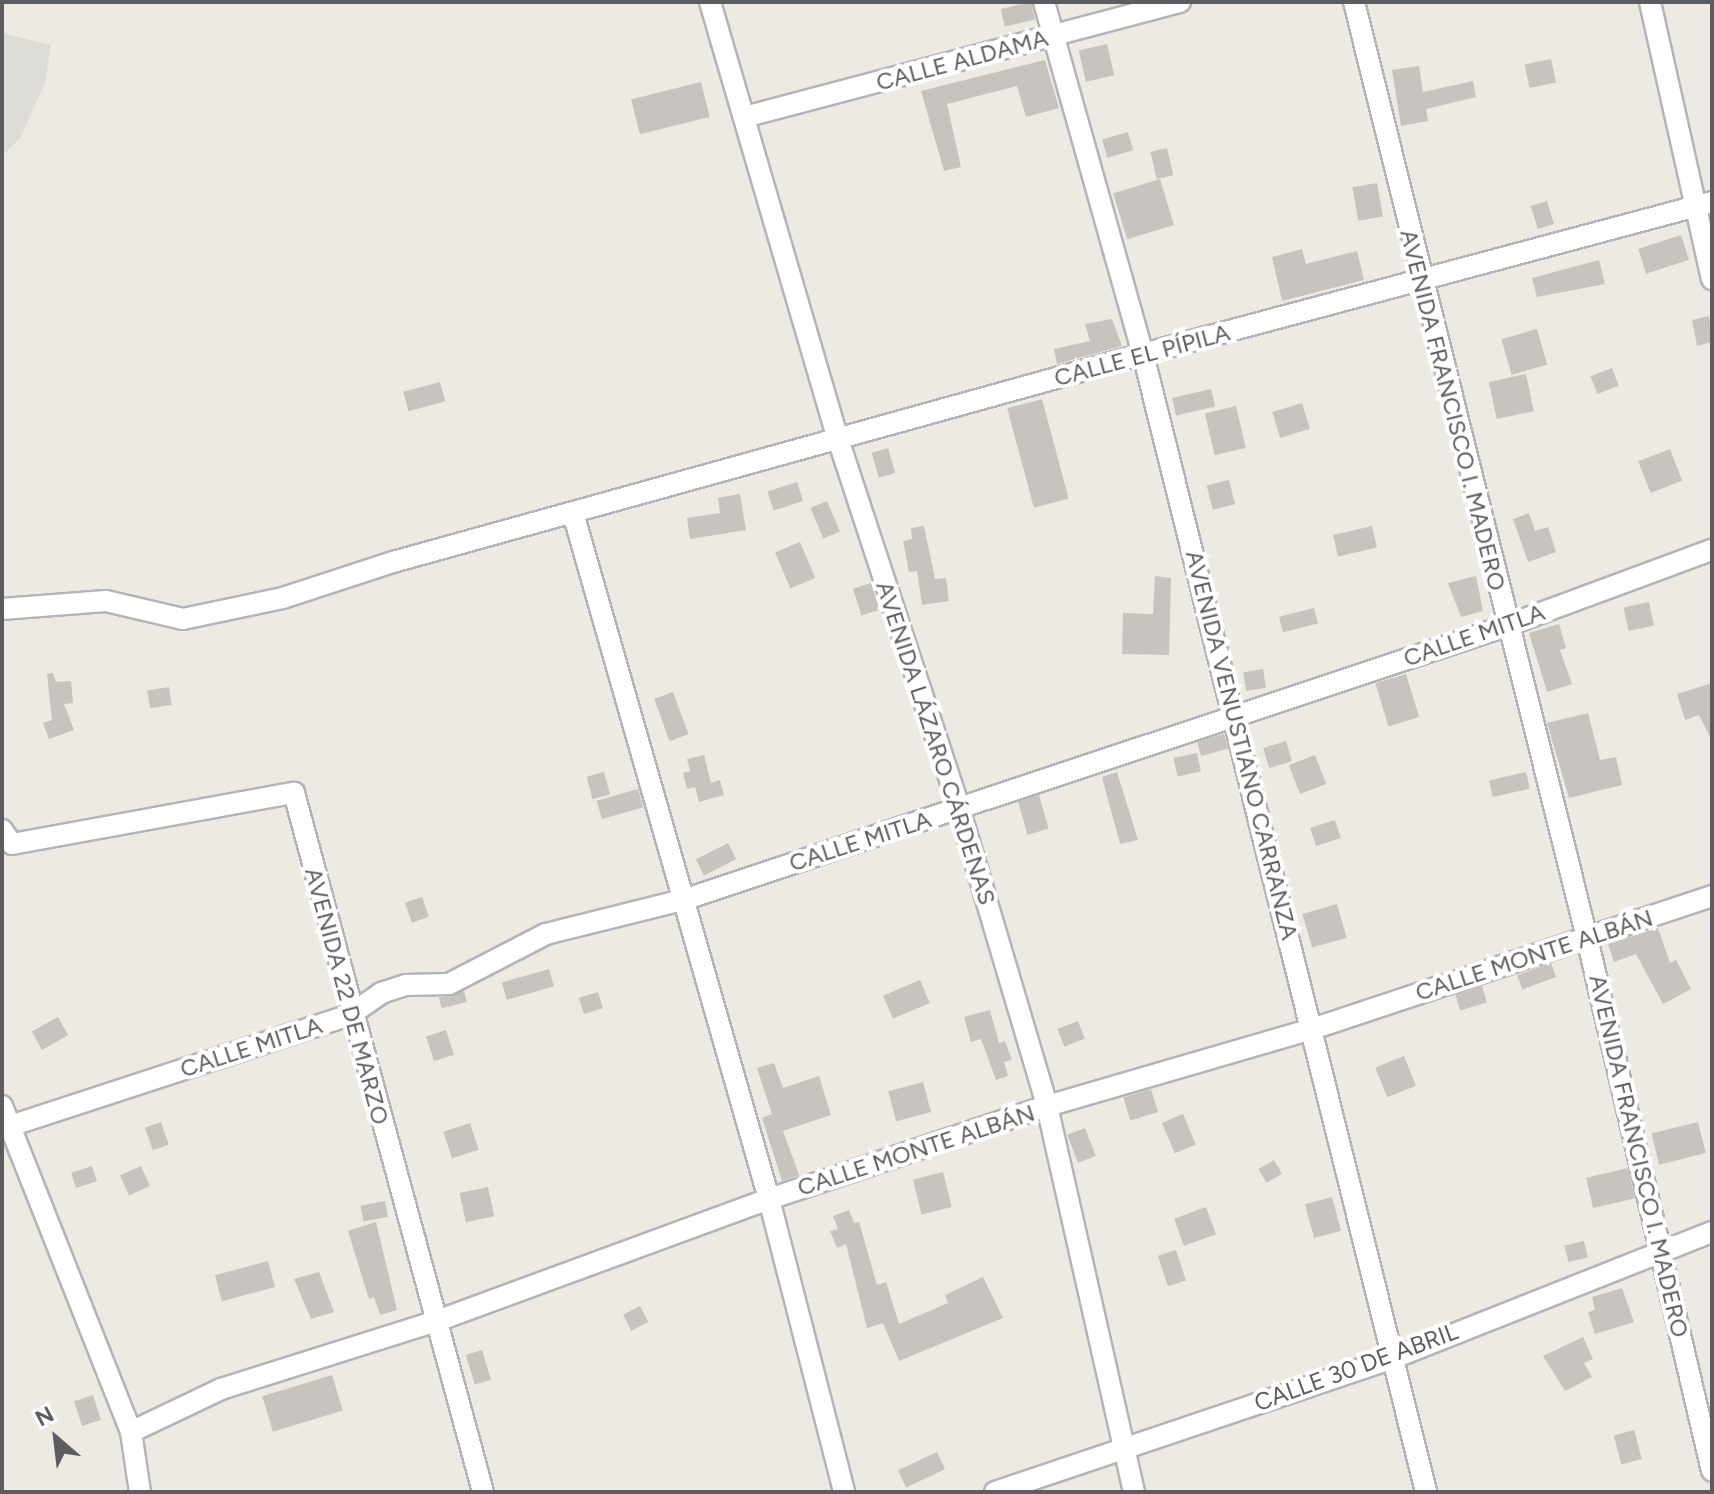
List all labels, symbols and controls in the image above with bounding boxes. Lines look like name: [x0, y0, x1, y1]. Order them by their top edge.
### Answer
street label: CALLE ALDAMA: [873, 23, 1051, 97]
street label: AVENIDA FRANCISCO I. MADERO: [1394, 226, 1512, 594]
street label: CALLE EL PÍPILA: [1051, 318, 1233, 392]
street label: AVENIDA VENUSTIANO CARRANZA: [1180, 547, 1304, 943]
street label: AVENIDA LÁZARO CÁRDENAS: [870, 578, 1002, 908]
street label: CALLE MITLA: [1400, 597, 1548, 673]
street label: CALLE MITLA: [785, 805, 935, 877]
street label: AVENIDA 22 DE MARZO: [299, 864, 395, 1128]
street label: CALLE MONTE ALBÁN: [1412, 903, 1656, 1007]
street label: AVENIDA FRANCISCO I. MADERO: [1583, 972, 1695, 1340]
street label: CALLE MITLA: [176, 1011, 326, 1083]
street label: CALLE MONTE ALBÁN: [794, 1098, 1038, 1202]
street label: CALLE 30 DE ABRIL: [1250, 1317, 1462, 1417]
north arrow: [16, 1398, 96, 1478]
text: N: [31, 1400, 58, 1432]

